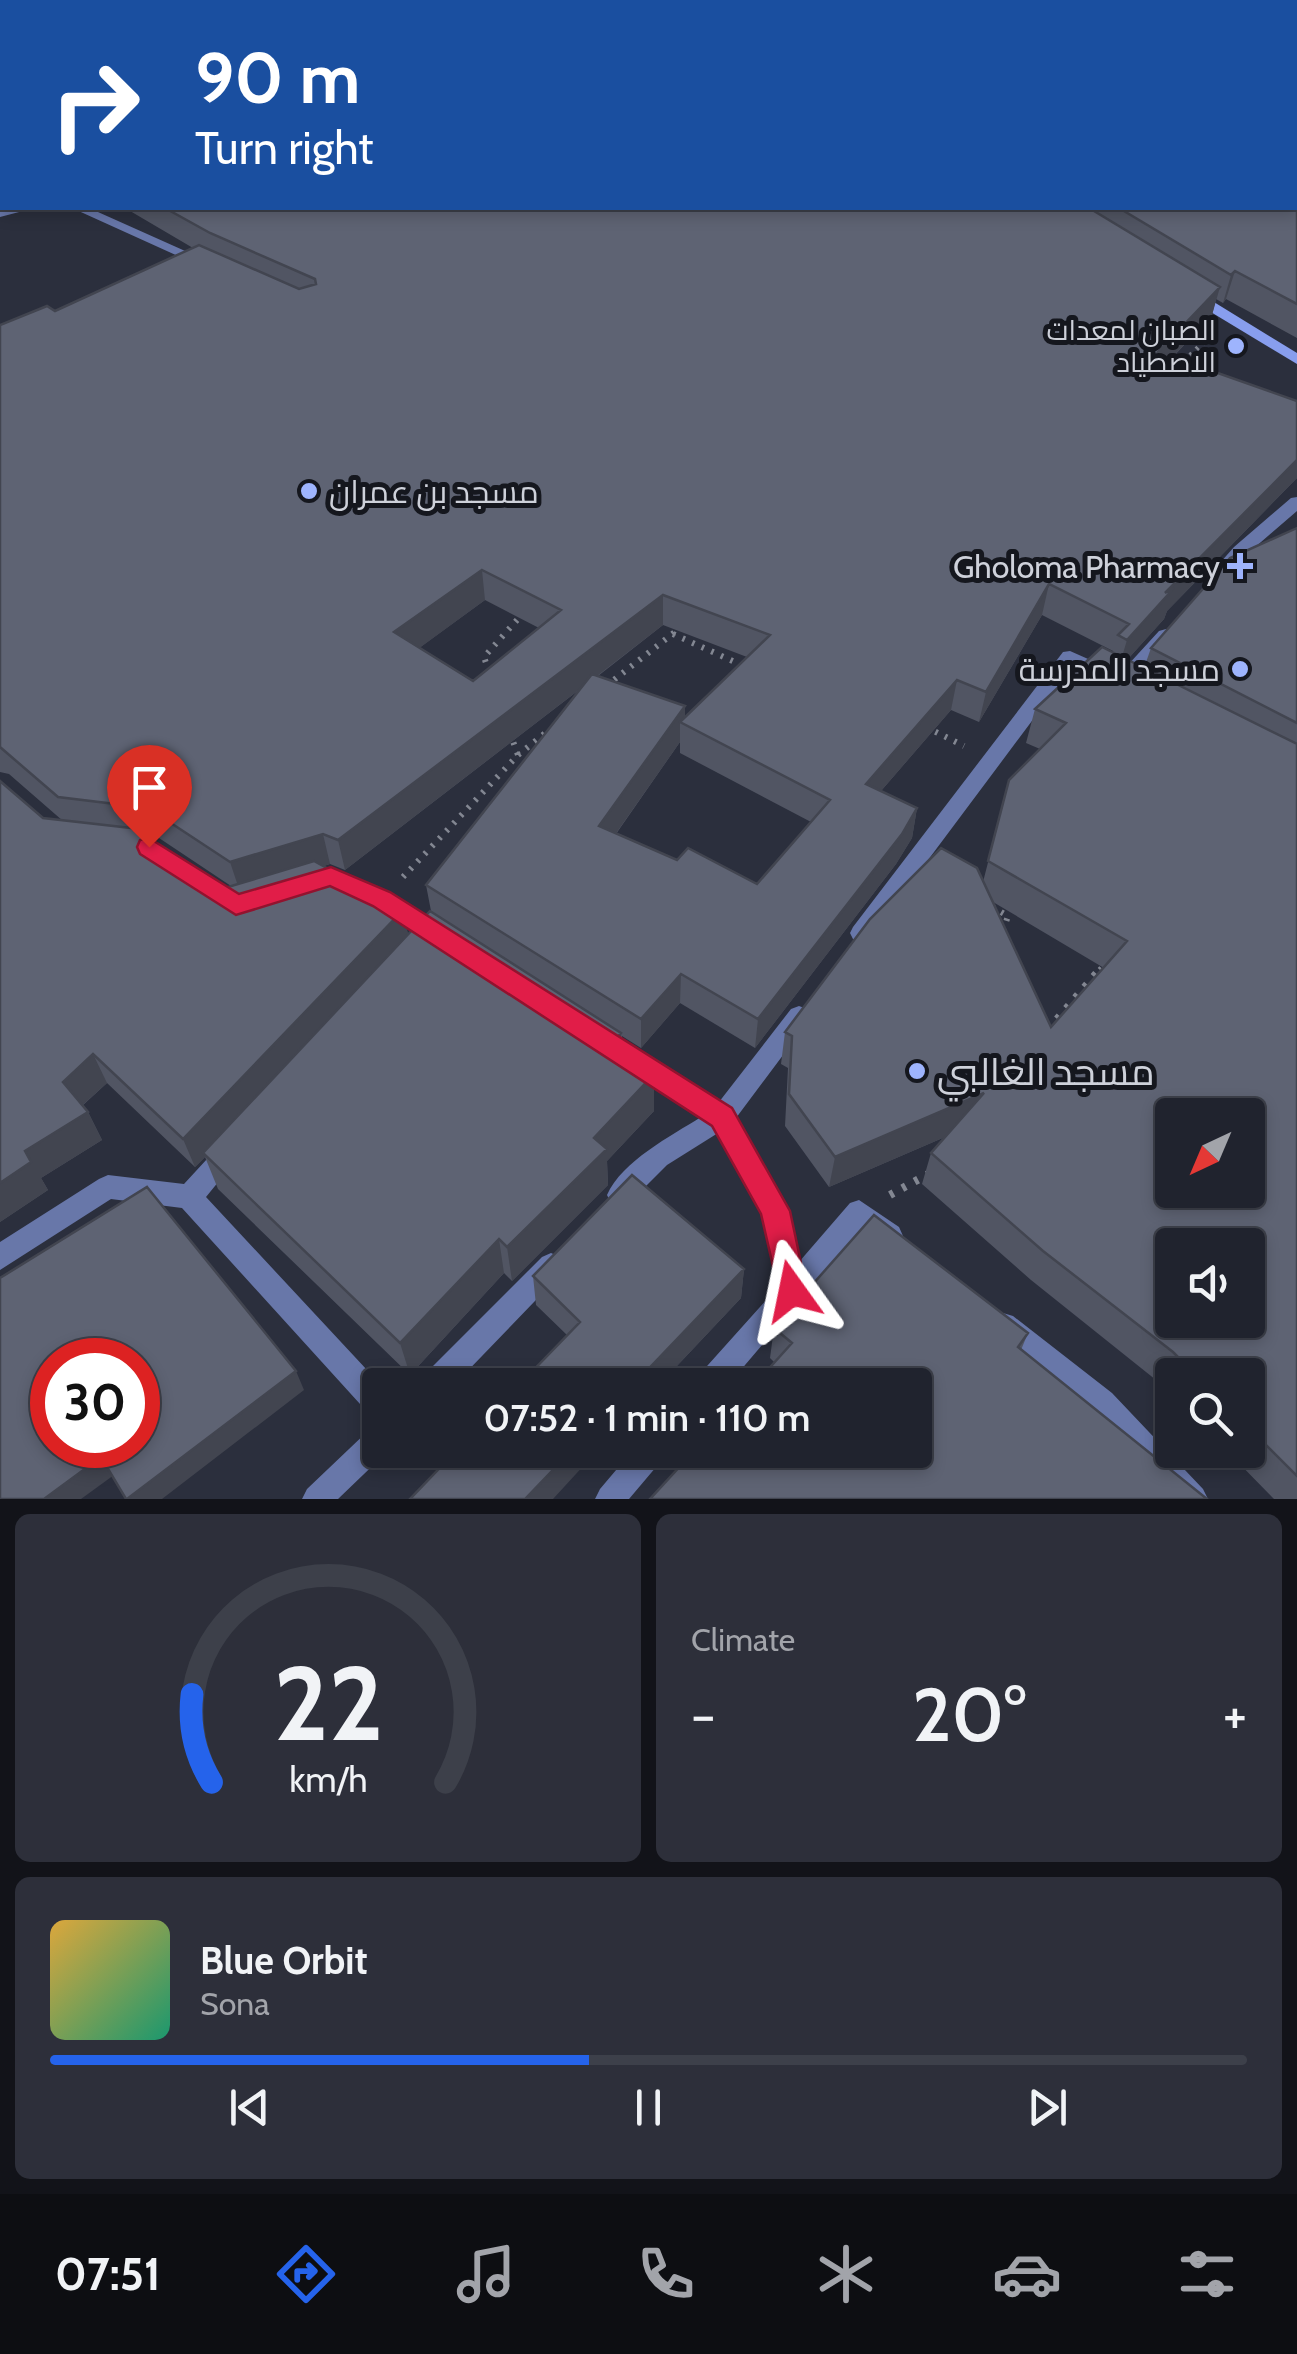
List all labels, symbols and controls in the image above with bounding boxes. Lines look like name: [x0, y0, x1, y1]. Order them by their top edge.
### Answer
text: 90 m: [195, 35, 360, 121]
icon: right: [30, 40, 160, 170]
text: Turn right: [195, 121, 374, 175]
place label: الصبان لمعدات الاصطياد: [1046, 313, 1216, 379]
marker: الصبان لمعدات الاصطياد: [1225, 335, 1247, 357]
place label: مسجد بن عمران: [329, 472, 539, 511]
marker: مسجد بن عمران: [298, 480, 320, 502]
place label: Gholoma Pharmacy: [953, 547, 1220, 586]
marker: Gholoma Pharmacy: [1229, 555, 1251, 577]
place label: مسجد المدرسة: [1019, 650, 1220, 689]
marker: مسجد المدرسة: [1229, 658, 1251, 680]
pin: [107, 745, 192, 848]
icon: arrive: [122, 760, 177, 815]
place label: مسجد الغالبي: [937, 1048, 1155, 1102]
marker: مسجد الغالبي: [906, 1060, 928, 1082]
north arrow: [1155, 1098, 1265, 1208]
map controls: [1155, 1098, 1265, 1468]
button: sound: [1155, 1228, 1265, 1338]
position arrow: [740, 1239, 844, 1343]
speed limit sign: 30: [30, 1338, 160, 1468]
button: search: [1155, 1358, 1265, 1468]
text: 07:52 · 1 min · 110 m: [484, 1394, 810, 1441]
text: Climate: [691, 1620, 795, 1659]
text: 22: [273, 1640, 383, 1766]
text: 20°: [912, 1669, 1026, 1760]
text: −: [691, 1681, 715, 1748]
text: +: [1223, 1681, 1247, 1748]
text: km/h: [289, 1758, 367, 1801]
text: Blue Orbit: [200, 1937, 368, 1984]
text: Sona: [200, 1984, 270, 2023]
icon: previous: [222, 2080, 277, 2135]
icon: pause: [621, 2080, 676, 2135]
icon: next: [1020, 2080, 1075, 2135]
icon: directions: [271, 2239, 341, 2309]
icon: music: [451, 2239, 521, 2309]
icon: phone: [631, 2239, 701, 2309]
icon: climate: [811, 2239, 881, 2309]
icon: car: [992, 2239, 1062, 2309]
icon: filters: [1172, 2239, 1242, 2309]
text: 07:51: [55, 2247, 161, 2301]

